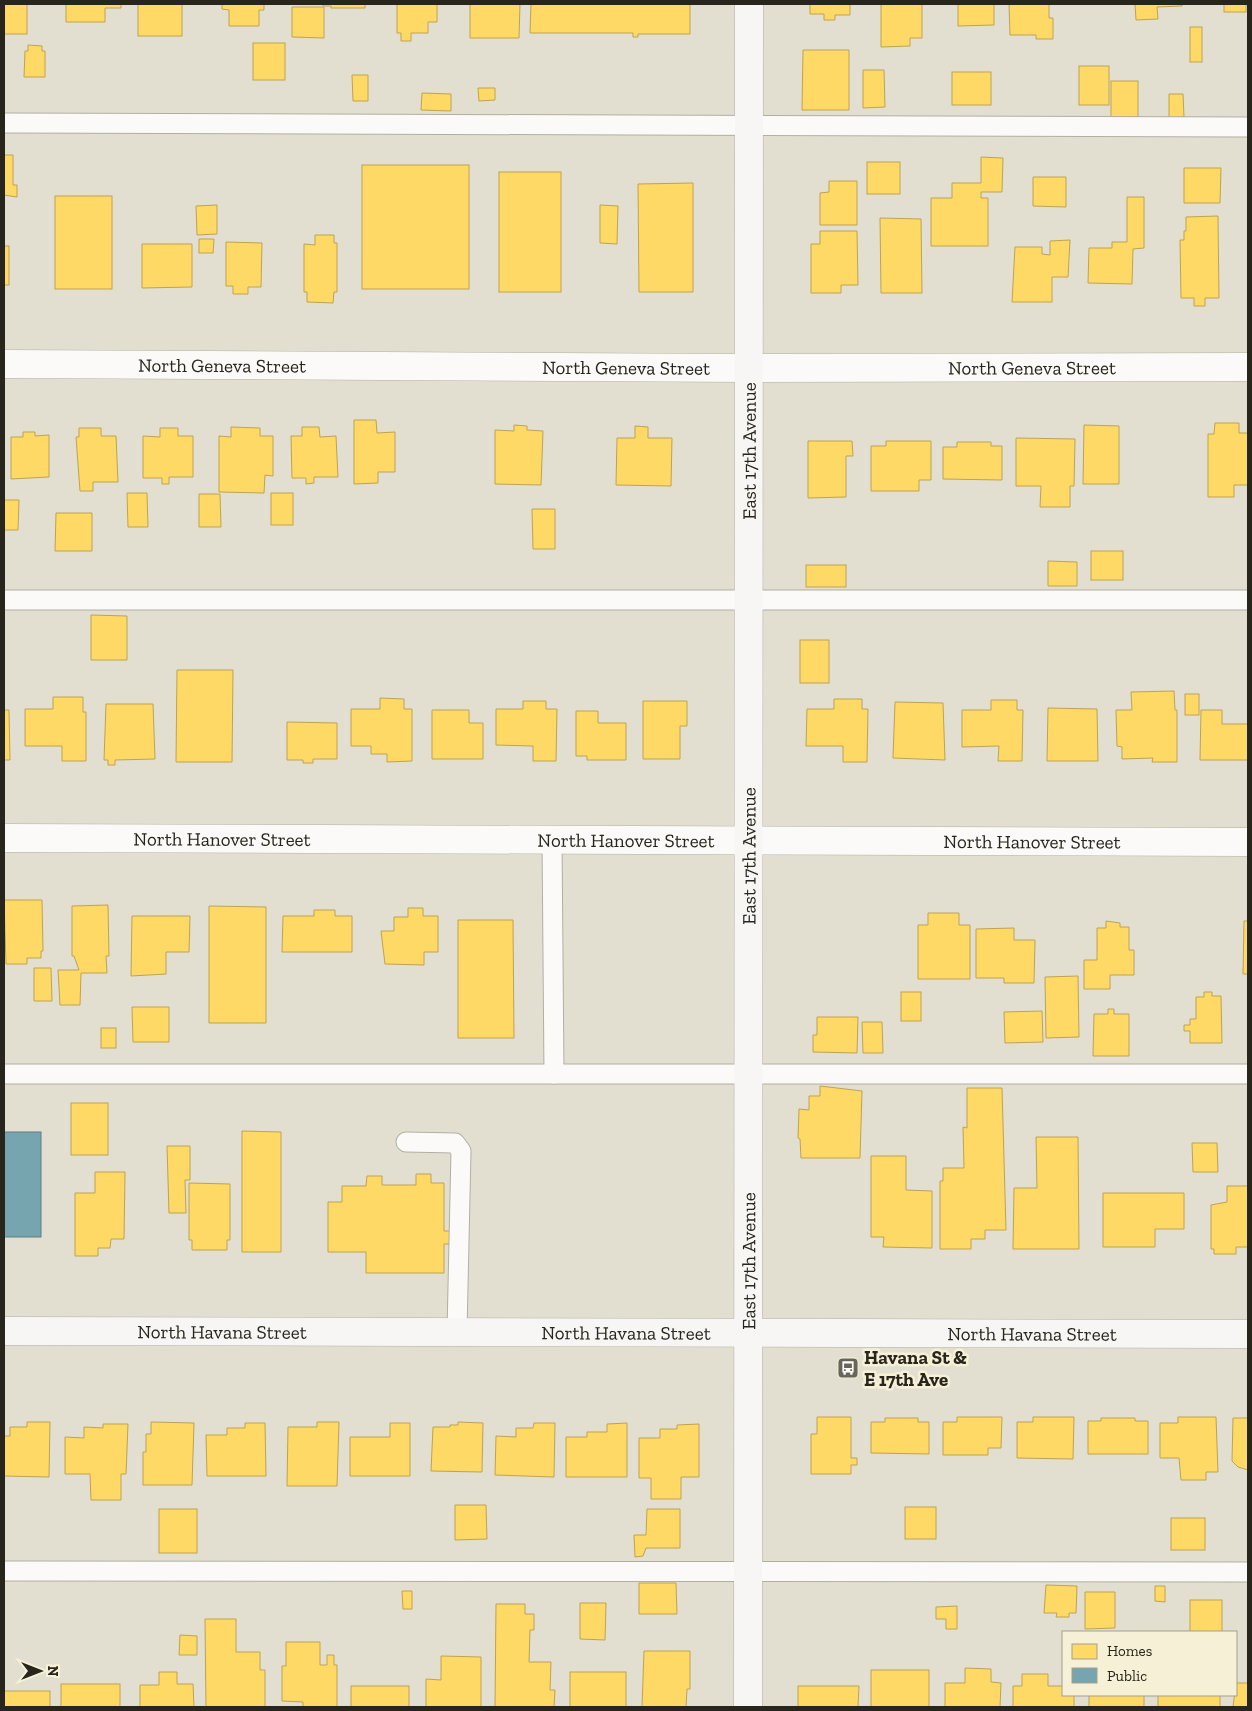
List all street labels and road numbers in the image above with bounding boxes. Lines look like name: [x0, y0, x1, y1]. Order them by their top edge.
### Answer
street label: North Geneva Street: [138, 353, 306, 377]
street label: North Geneva Street: [542, 355, 710, 379]
street label: North Geneva Street: [948, 356, 1116, 379]
street label: East 17th Avenue: [737, 382, 760, 520]
street label: East 17th Avenue: [737, 787, 760, 925]
street label: North Hanover Street: [133, 827, 311, 850]
street label: North Hanover Street: [537, 828, 715, 852]
street label: North Hanover Street: [943, 830, 1121, 853]
street label: East 17th Avenue: [737, 1192, 760, 1330]
street label: North Havana Street: [137, 1320, 307, 1343]
street label: North Havana Street: [541, 1321, 711, 1344]
street label: North Havana Street: [947, 1322, 1117, 1345]

